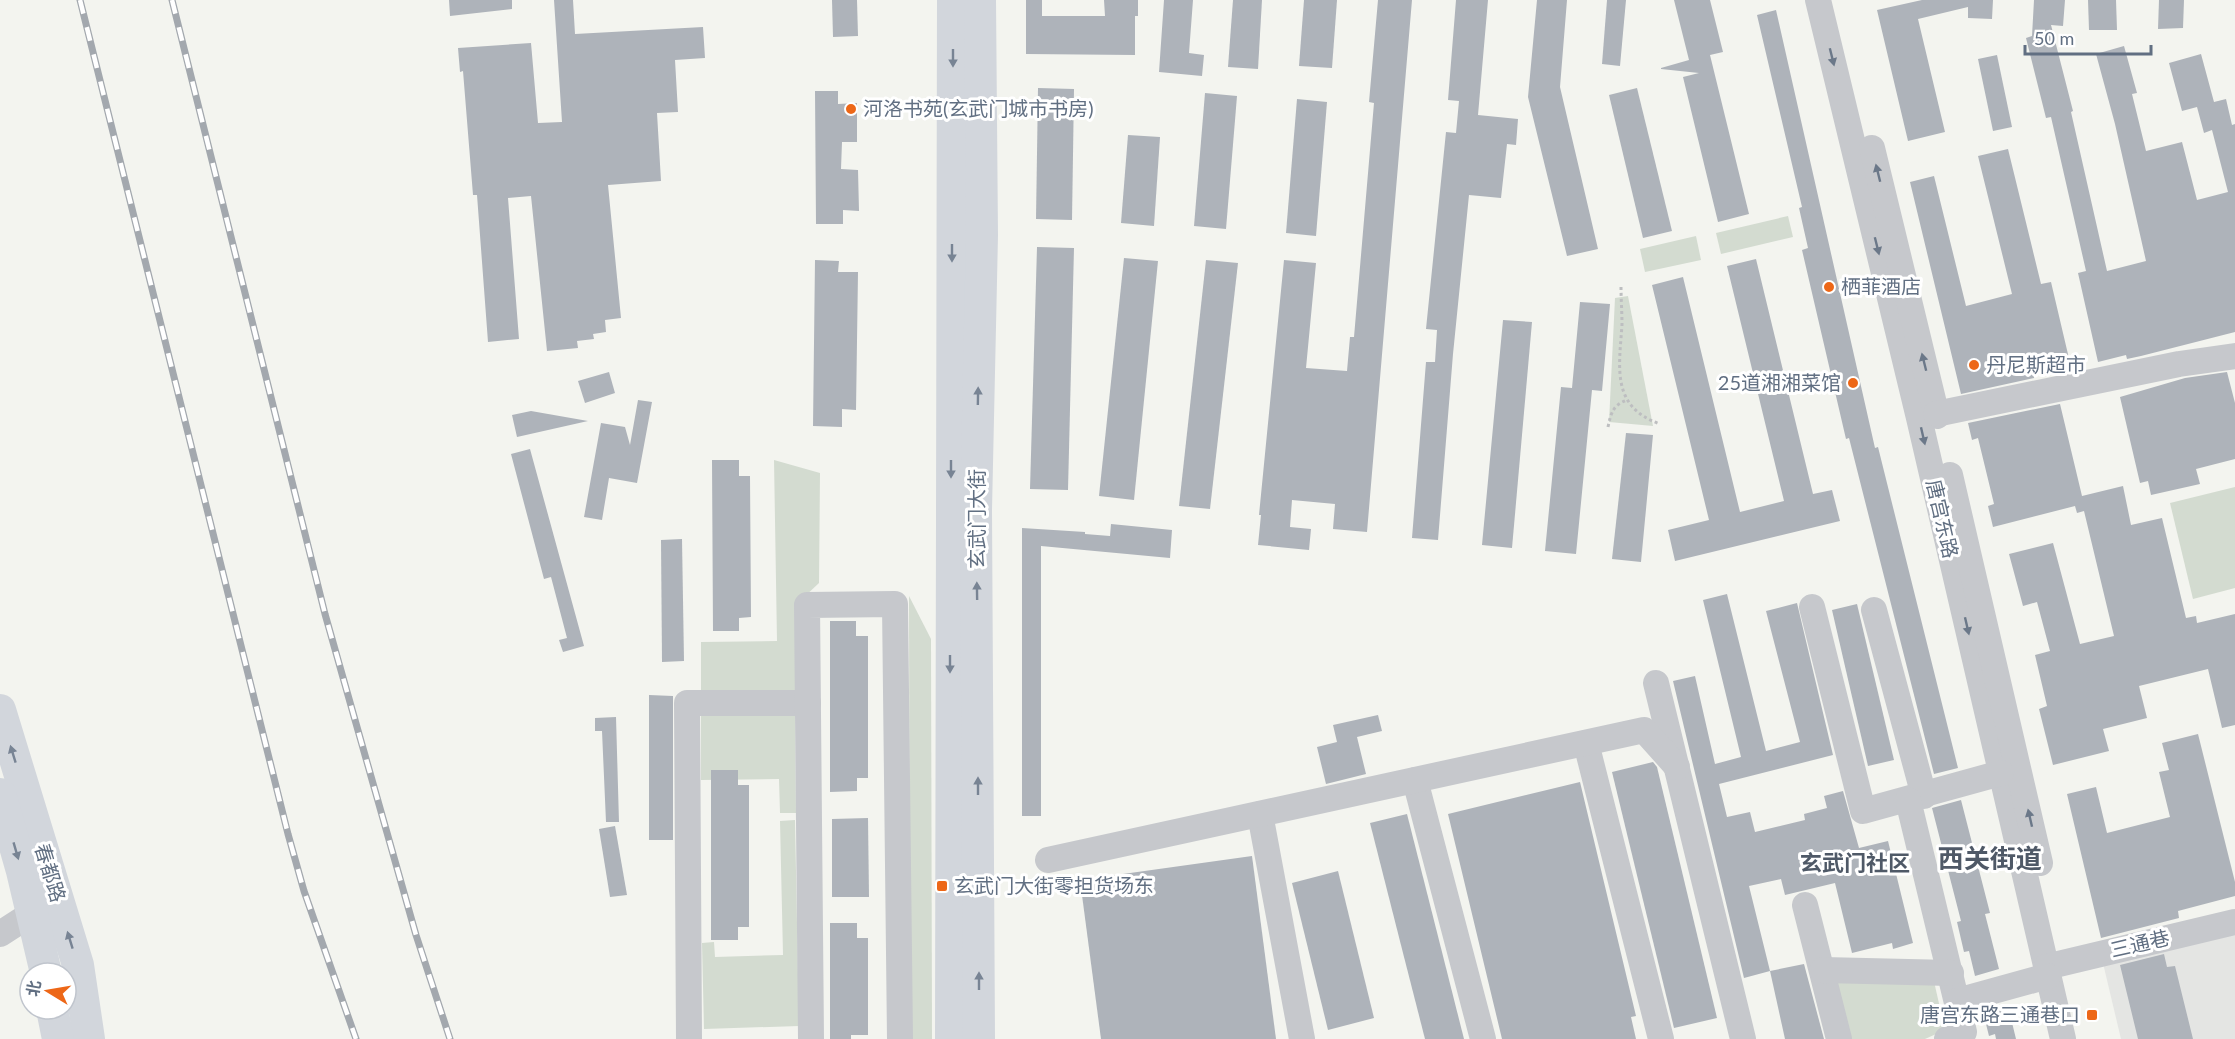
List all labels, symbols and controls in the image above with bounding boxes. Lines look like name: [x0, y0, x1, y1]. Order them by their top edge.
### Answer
scale bar: [2025, 18, 2151, 56]
text: 50 m: [2034, 27, 2074, 49]
one-way arrow: [1827, 48, 1837, 66]
one-way arrow: [948, 49, 958, 68]
place label: 河洛书苑(玄武门城市书房): [863, 96, 1094, 120]
marker: 河洛书苑(玄武门城市书房): [844, 102, 858, 116]
one-way arrow: [1873, 164, 1883, 182]
one-way arrow: [1873, 237, 1883, 256]
one-way arrow: [947, 244, 957, 263]
place label: 栖菲酒店: [1841, 274, 1921, 298]
marker: 栖菲酒店: [1822, 280, 1836, 294]
place label: 丹尼斯超市: [1986, 352, 2086, 376]
one-way arrow: [1918, 353, 1928, 372]
marker: 丹尼斯超市: [1967, 358, 1981, 372]
place label: 25道湘湘菜馆: [1718, 370, 1841, 394]
marker: 25道湘湘菜馆: [1846, 376, 1860, 390]
one-way arrow: [974, 386, 983, 405]
one-way arrow: [1919, 427, 1928, 446]
one-way arrow: [946, 460, 956, 479]
street label: 玄武门大街: [964, 469, 988, 569]
street label: 唐宫东路: [1922, 477, 1964, 560]
one-way arrow: [972, 581, 982, 600]
one-way arrow: [1963, 617, 1972, 636]
one-way arrow: [945, 655, 955, 674]
one-way arrow: [8, 745, 17, 763]
one-way arrow: [973, 776, 983, 795]
one-way arrow: [2024, 809, 2034, 828]
street label: 春都路: [31, 841, 71, 905]
one-way arrow: [12, 842, 21, 860]
district label: 西关街道: [1938, 842, 2042, 874]
district label: 玄武门社区: [1800, 849, 1910, 876]
place label: 玄武门大街零担货场东: [954, 873, 1154, 897]
marker: 玄武门大街零担货场东: [935, 879, 949, 893]
street label: 三通巷: [2108, 925, 2172, 961]
one-way arrow: [65, 931, 74, 949]
north arrow: [18, 961, 78, 1021]
one-way arrow: [974, 971, 984, 990]
text: 北: [22, 978, 44, 998]
place label: 唐宫东路三通巷口: [1920, 1002, 2080, 1026]
marker: 唐宫东路三通巷口: [2085, 1008, 2099, 1022]

